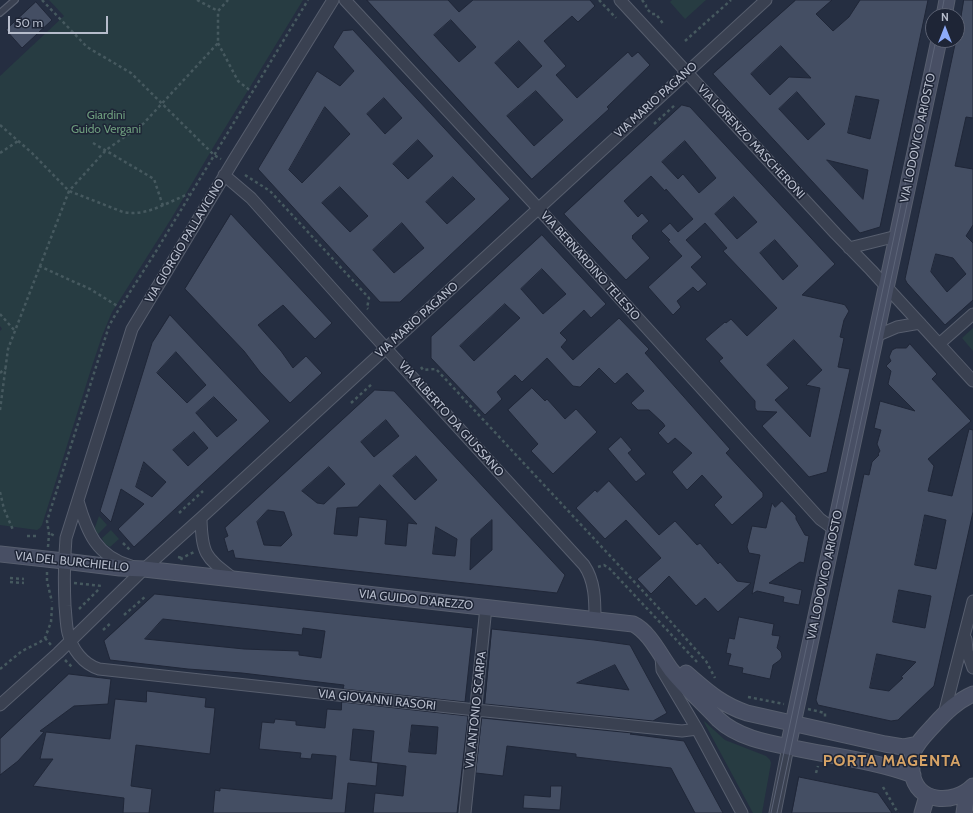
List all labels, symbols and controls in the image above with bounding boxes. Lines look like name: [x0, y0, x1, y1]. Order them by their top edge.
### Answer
scale bar: [10, 8, 110, 34]
north arrow: [925, 8, 965, 48]
text: N: [941, 10, 949, 24]
text: 50 m: [15, 15, 43, 30]
street label: VIA MARIO PAGANO: [612, 59, 700, 141]
street label: VIA LODOVICO ARIOSTO: [897, 72, 939, 204]
street label: VIA LORENZO MASCHERONI: [694, 82, 808, 202]
park label: Giardini Guido Vergani: [71, 108, 141, 136]
street label: VIA GIORGIO PALLAVICINO: [142, 176, 228, 306]
street label: VIA BERNARDINO TELESIO: [537, 209, 643, 323]
street label: VIA MARIO PAGANO: [373, 279, 461, 361]
street label: VIA ALBERTO DA GIUSSANO: [395, 358, 507, 480]
street label: VIA LODOVICO ARIOSTO: [804, 509, 846, 641]
street label: VIA DEL BURCHIELLO: [14, 549, 130, 575]
street label: VIA GUIDO D'AREZZO: [358, 587, 474, 613]
street label: VIA ANTONIO SCARPA: [463, 651, 489, 769]
street label: VIA GIOVANNI RASORI: [317, 687, 437, 713]
district label: PORTA MAGENTA: [823, 751, 961, 771]

